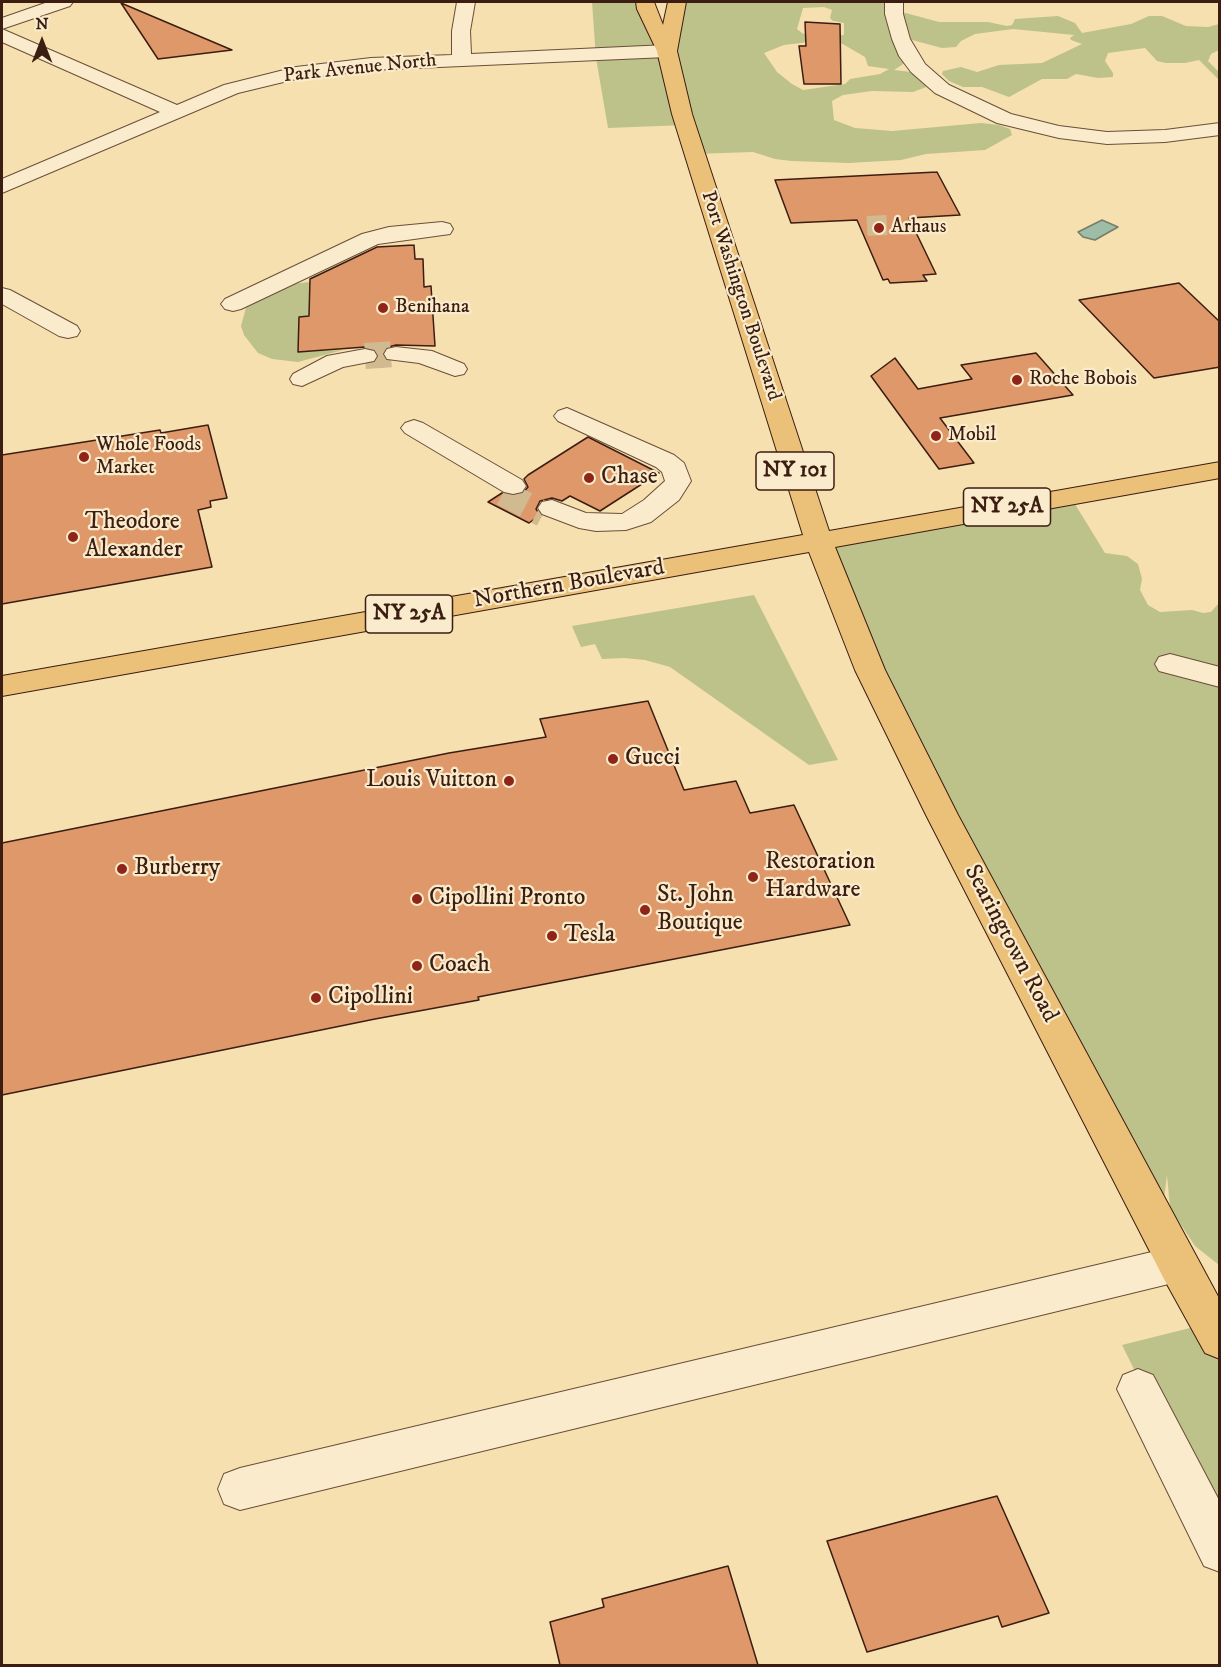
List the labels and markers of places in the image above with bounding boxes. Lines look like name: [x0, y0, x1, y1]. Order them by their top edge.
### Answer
place label: Arhaus: [891, 216, 946, 240]
marker: Arhaus: [872, 221, 886, 235]
place label: Benihana: [395, 296, 469, 320]
marker: Benihana: [376, 301, 390, 315]
place label: Roche Bobois: [1029, 368, 1137, 392]
marker: Roche Bobois: [1010, 373, 1024, 387]
place label: Mobil: [948, 424, 996, 448]
marker: Mobil: [929, 429, 943, 443]
place label: Whole Foods Market: [96, 434, 201, 481]
marker: Whole Foods Market: [77, 450, 91, 464]
place label: Chase: [601, 464, 658, 492]
marker: Chase: [582, 471, 596, 485]
place label: Theodore Alexander: [85, 509, 183, 565]
marker: Theodore Alexander: [66, 530, 80, 544]
place label: Gucci: [625, 745, 680, 773]
marker: Gucci: [606, 752, 620, 766]
place label: Louis Vuitton: [366, 767, 497, 795]
marker: Louis Vuitton: [502, 774, 516, 788]
place label: Restoration Hardware: [765, 849, 875, 905]
place label: Burberry: [134, 855, 220, 883]
marker: Burberry: [115, 862, 129, 876]
marker: Restoration Hardware: [746, 870, 760, 884]
place label: St. John Boutique: [657, 882, 743, 938]
place label: Cipollini Pronto: [429, 885, 585, 913]
marker: Cipollini Pronto: [410, 892, 424, 906]
marker: St. John Boutique: [638, 903, 652, 917]
place label: Tesla: [564, 922, 615, 950]
marker: Tesla: [545, 929, 559, 943]
place label: Coach: [429, 952, 490, 980]
marker: Coach: [410, 959, 424, 973]
place label: Cipollini: [328, 984, 413, 1012]
marker: Cipollini: [309, 991, 323, 1005]

